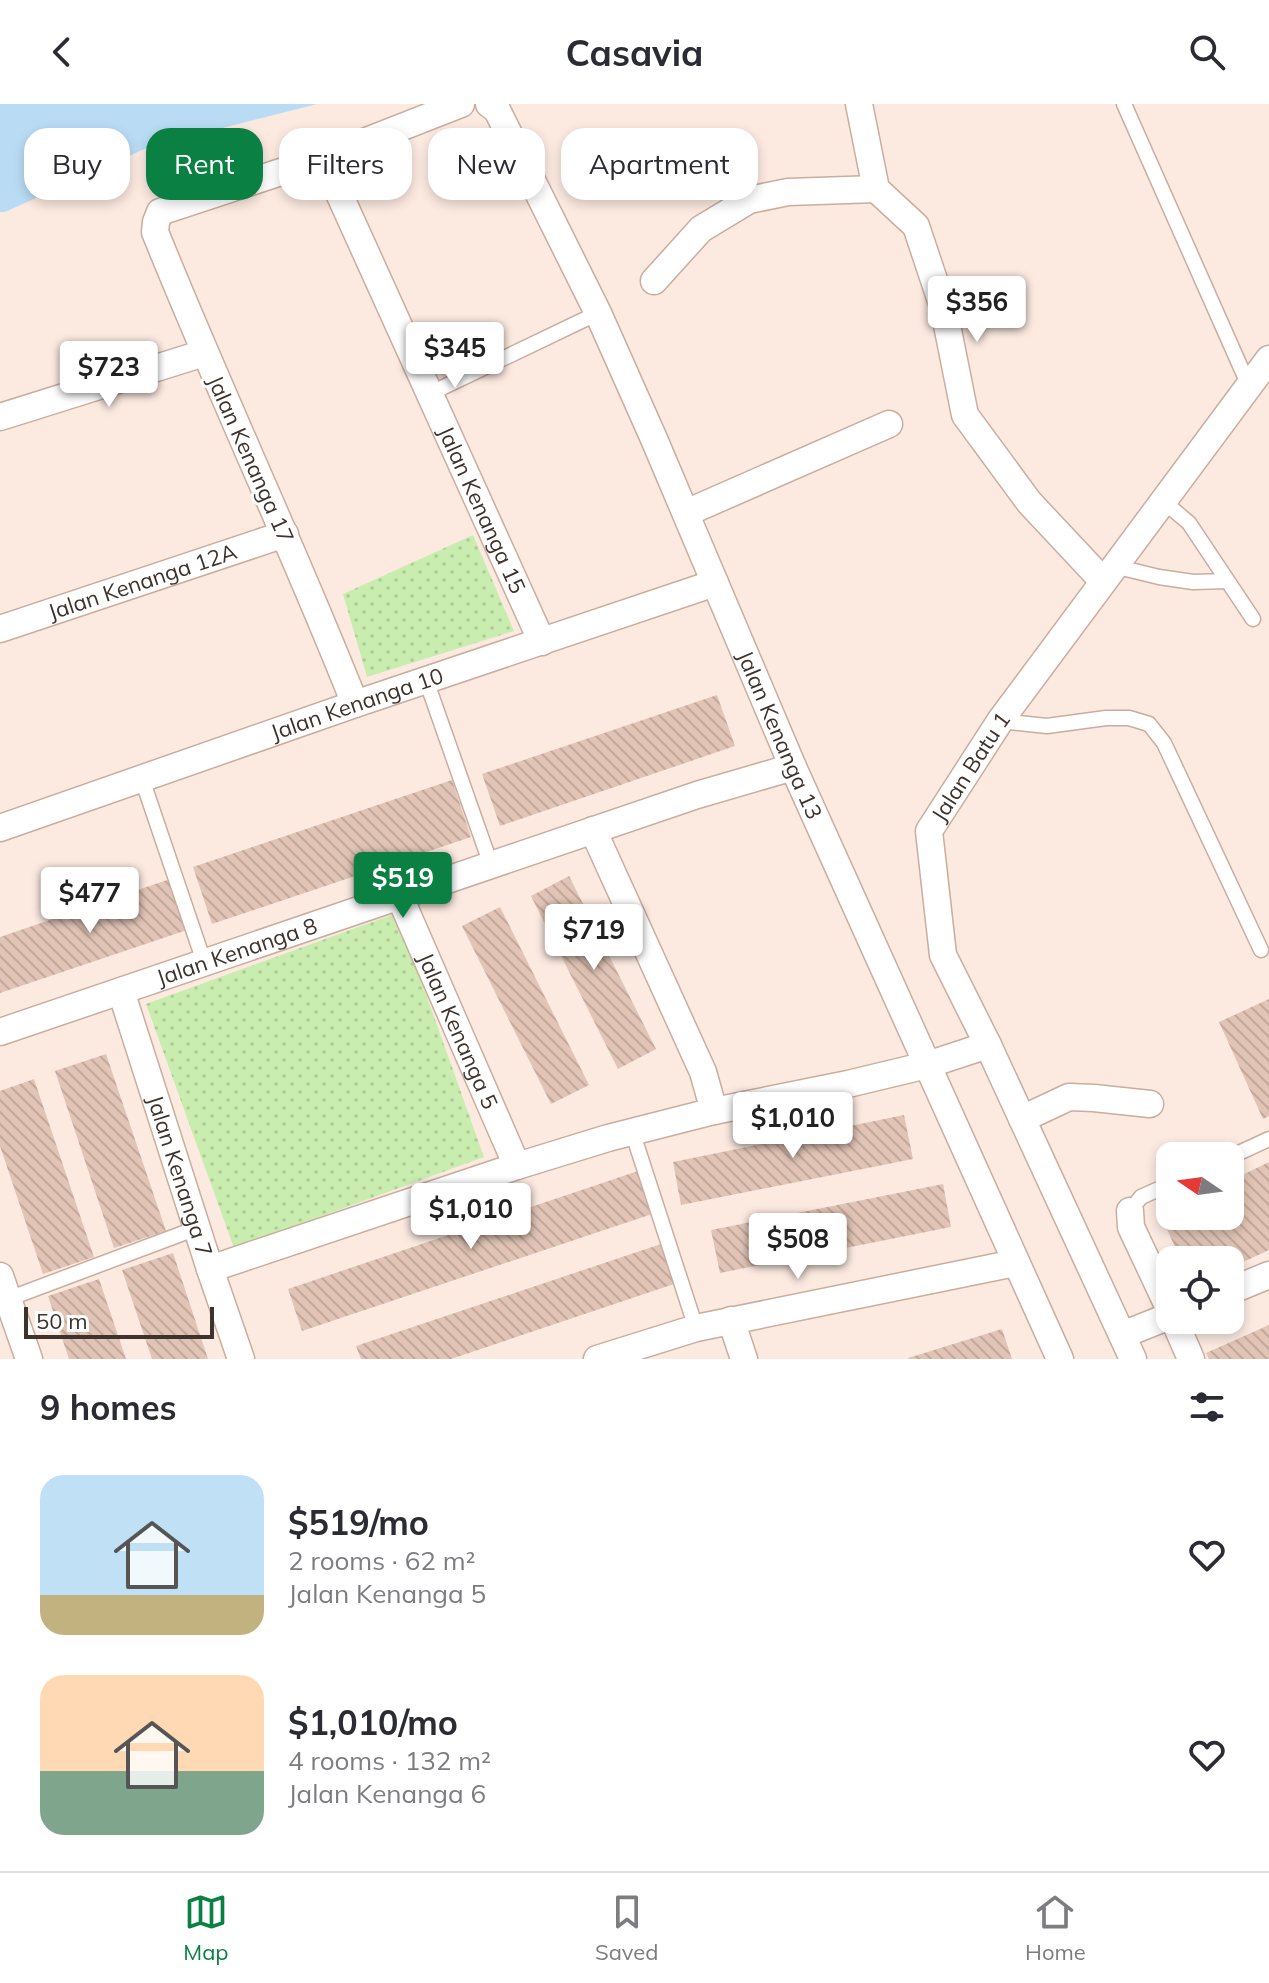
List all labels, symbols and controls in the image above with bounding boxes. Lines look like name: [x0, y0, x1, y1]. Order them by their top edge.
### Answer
icon: back: [40, 30, 84, 74]
text: Casavia: [566, 30, 703, 75]
icon: search: [1185, 30, 1229, 74]
chip: Buy: [24, 128, 130, 200]
chip: Rent: [146, 128, 263, 200]
chip: Filters: [279, 128, 412, 200]
chip: New: [428, 128, 545, 200]
chip: Apartment: [561, 128, 758, 200]
pin: $356: [930, 276, 1024, 344]
text: $356: [946, 285, 1008, 318]
pin: $345: [408, 322, 502, 390]
text: $345: [424, 331, 486, 364]
pin: $723: [62, 341, 156, 409]
text: $723: [78, 350, 140, 383]
street label: Jalan Kenanga 17: [201, 371, 301, 547]
street label: Jalan Kenanga 15: [432, 422, 532, 598]
street label: Jalan Kenanga 12A: [44, 537, 240, 626]
street label: Jalan Kenanga 13: [731, 646, 829, 823]
street label: Jalan Kenanga 10: [267, 661, 447, 746]
street label: Jalan Batu 1: [925, 706, 1016, 827]
pin: $519: [356, 852, 450, 920]
text: $519: [372, 861, 434, 894]
pin: $477: [43, 867, 137, 935]
text: $477: [59, 876, 121, 909]
pin: $719: [547, 904, 641, 972]
street label: Jalan Kenanga 8: [153, 911, 321, 992]
text: $719: [563, 913, 625, 946]
street label: Jalan Kenanga 5: [412, 948, 504, 1113]
street label: Jalan Kenanga 7: [141, 1092, 219, 1260]
pin: $1,010: [728, 1092, 858, 1160]
text: $1,010: [751, 1101, 835, 1134]
north arrow: [1156, 1142, 1244, 1230]
map controls: [1156, 1142, 1244, 1334]
pin: $1,010: [406, 1183, 536, 1251]
text: $1,010: [429, 1192, 513, 1225]
pin: $508: [751, 1213, 845, 1281]
text: $508: [767, 1222, 829, 1255]
button: locate: [1156, 1246, 1244, 1334]
scale bar: [24, 1303, 214, 1339]
text: 50 m: [36, 1307, 87, 1335]
icon: filters: [1185, 1385, 1229, 1429]
text: 9 homes: [40, 1386, 177, 1429]
text: $519/mo: [288, 1501, 429, 1544]
icon: home: [104, 1507, 200, 1603]
icon: heart: [1185, 1533, 1229, 1577]
text: 2 rooms · 62 m²: [288, 1544, 475, 1577]
text: Jalan Kenanga 5: [288, 1577, 486, 1610]
text: $1,010/mo: [288, 1701, 458, 1744]
icon: home: [104, 1707, 200, 1803]
icon: heart: [1185, 1733, 1229, 1777]
text: 4 rooms · 132 m²: [288, 1744, 491, 1777]
text: Jalan Kenanga 6: [288, 1777, 486, 1810]
tab: Map: [183, 1890, 229, 1966]
tab: Saved: [595, 1890, 659, 1966]
tab: Home: [1025, 1890, 1086, 1966]

